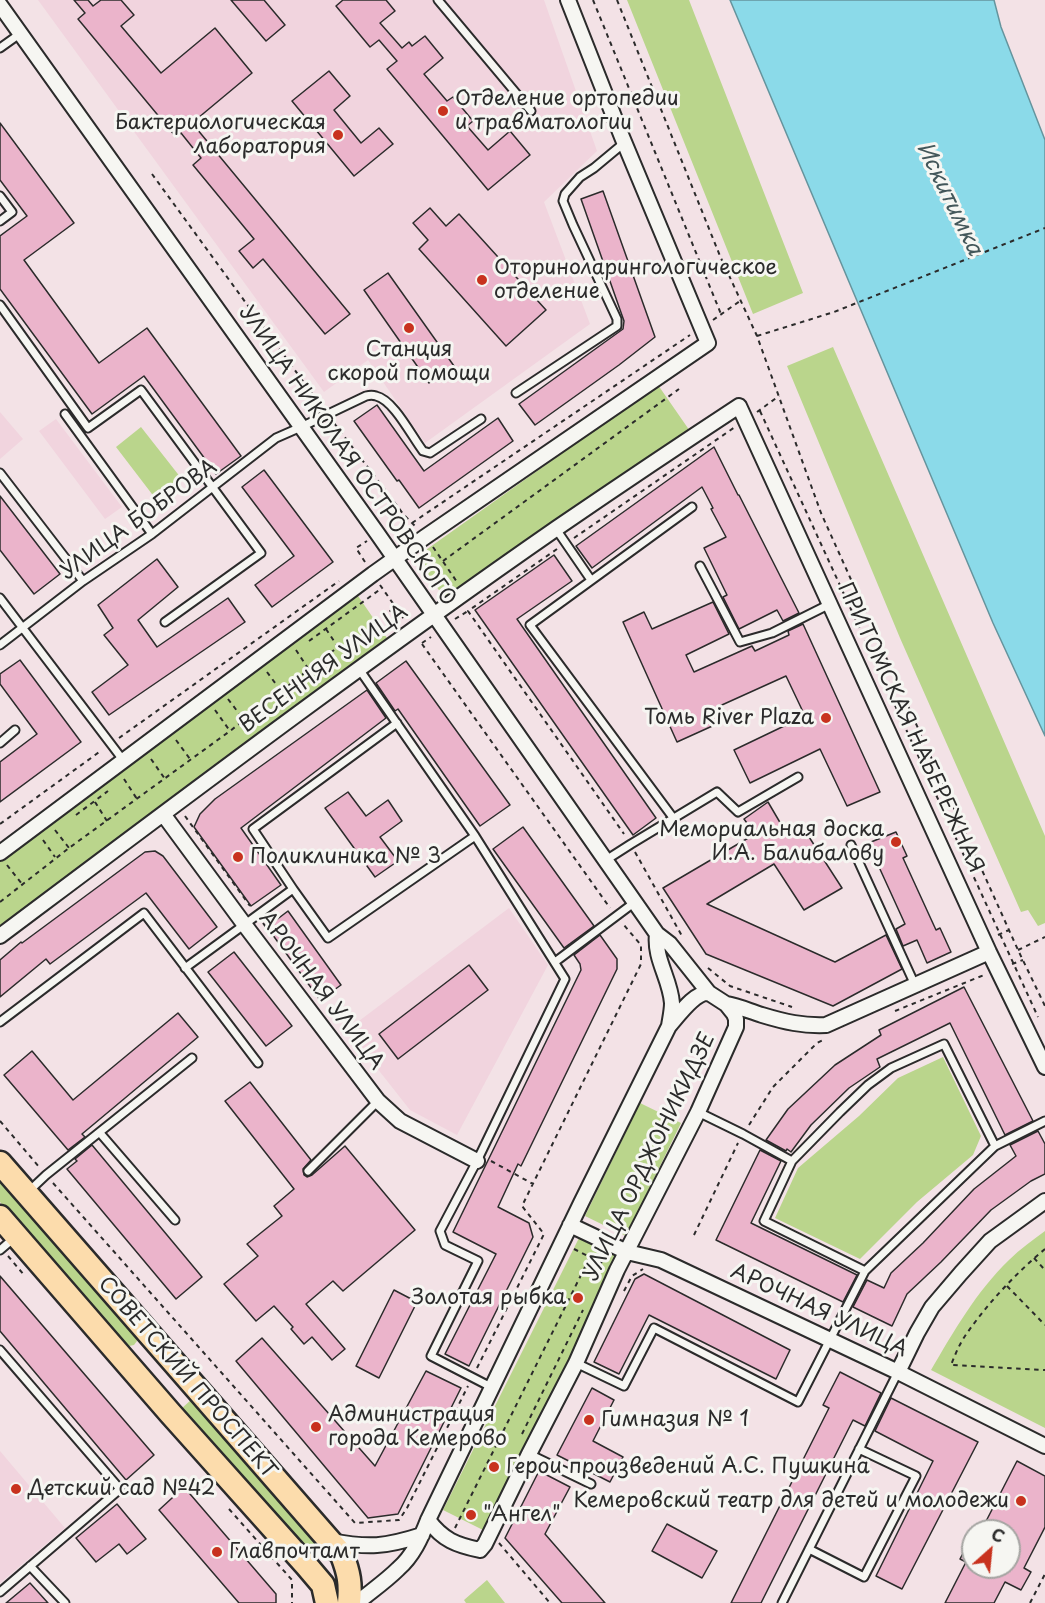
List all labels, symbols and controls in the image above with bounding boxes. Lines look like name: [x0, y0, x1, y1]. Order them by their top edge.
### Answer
place label: Отделение ортопедии и травматологии: [455, 86, 679, 136]
marker: Отделение ортопедии и травматологии: [436, 104, 450, 118]
place label: Бактериологическая лаборатория: [115, 110, 326, 160]
marker: Бактериологическая лаборатория: [331, 128, 345, 142]
water label: Искитимка: [910, 138, 988, 260]
place label: Оториноларингологическое отделение: [494, 255, 777, 305]
marker: Оториноларингологическое отделение: [475, 273, 489, 287]
street label: УЛИЦА НИКОЛАЯ ОСТРОВСКОГО: [233, 301, 461, 611]
marker: Станция скорой помощи: [402, 321, 416, 335]
place label: Станция скорой помощи: [328, 337, 490, 387]
street label: УЛИЦА БОБРОВА: [56, 455, 222, 585]
street label: ПРИТОМСКАЯ НАБЕРЕЖНАЯ: [832, 579, 988, 877]
street label: ВЕСЕННЯЯ УЛИЦА: [235, 600, 413, 738]
place label: Томь River Plaza: [644, 705, 814, 731]
marker: Томь River Plaza: [819, 711, 833, 725]
place label: Мемориальная доска И.А. Балибалову: [659, 817, 884, 867]
marker: Мемориальная доска И.А. Балибалову: [889, 835, 903, 849]
place label: Поликлиника № 3: [250, 844, 441, 870]
marker: Поликлиника № 3: [231, 850, 245, 864]
street label: АРОЧНАЯ УЛИЦА: [253, 907, 389, 1075]
street label: УЛИЦА ОРДЖОНИКИДЗЕ: [579, 1029, 721, 1285]
street label: АРОЧНАЯ УЛИЦА: [727, 1259, 911, 1363]
street label: СОВЕТСКИЙ ПРОСПЕКТ: [92, 1272, 282, 1484]
place label: Золотая рыбка: [411, 1285, 566, 1311]
marker: Золотая рыбка: [571, 1291, 585, 1305]
place label: Администрация города Кемерово: [328, 1402, 507, 1452]
place label: Гимназия № 1: [601, 1407, 749, 1433]
marker: Гимназия № 1: [582, 1413, 596, 1427]
marker: Администрация города Кемерово: [309, 1420, 323, 1434]
place label: Герои произведений А.С. Пушкина: [506, 1454, 870, 1480]
marker: Герои произведений А.С. Пушкина: [487, 1460, 501, 1474]
place label: Детский сад №42: [28, 1476, 215, 1502]
marker: Детский сад №42: [9, 1482, 23, 1496]
place label: Кемеровский театр для детей и молодежи: [573, 1488, 1009, 1514]
marker: Кемеровский театр для детей и молодежи: [1014, 1494, 1028, 1508]
place label: "Ангел": [483, 1502, 561, 1528]
marker: "Ангел": [464, 1508, 478, 1522]
north arrow: [961, 1519, 1021, 1579]
text: С: [987, 1521, 1009, 1548]
place label: Главпочтамт: [229, 1539, 360, 1565]
marker: Главпочтамт: [210, 1545, 224, 1559]

